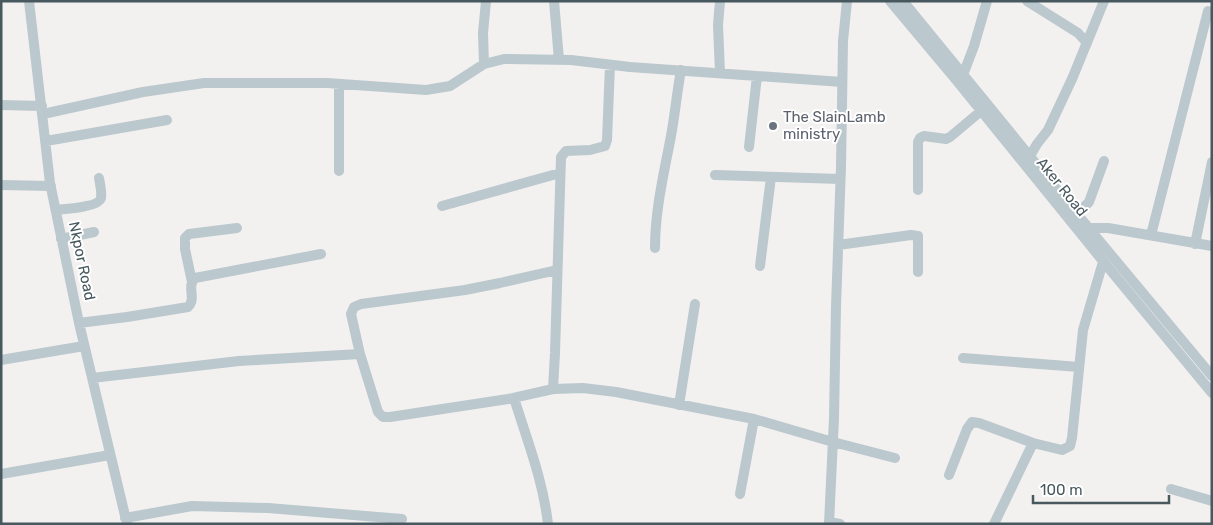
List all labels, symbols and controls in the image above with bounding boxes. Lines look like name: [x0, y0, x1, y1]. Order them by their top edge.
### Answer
place label: The SlainLamb ministry: [783, 108, 886, 143]
marker: The SlainLamb ministry: [767, 120, 779, 132]
street label: Aker Road: [1033, 154, 1091, 220]
street label: Nkpor Road: [65, 220, 99, 302]
scale bar: [1033, 472, 1169, 504]
text: 100 m: [1040, 481, 1082, 499]

